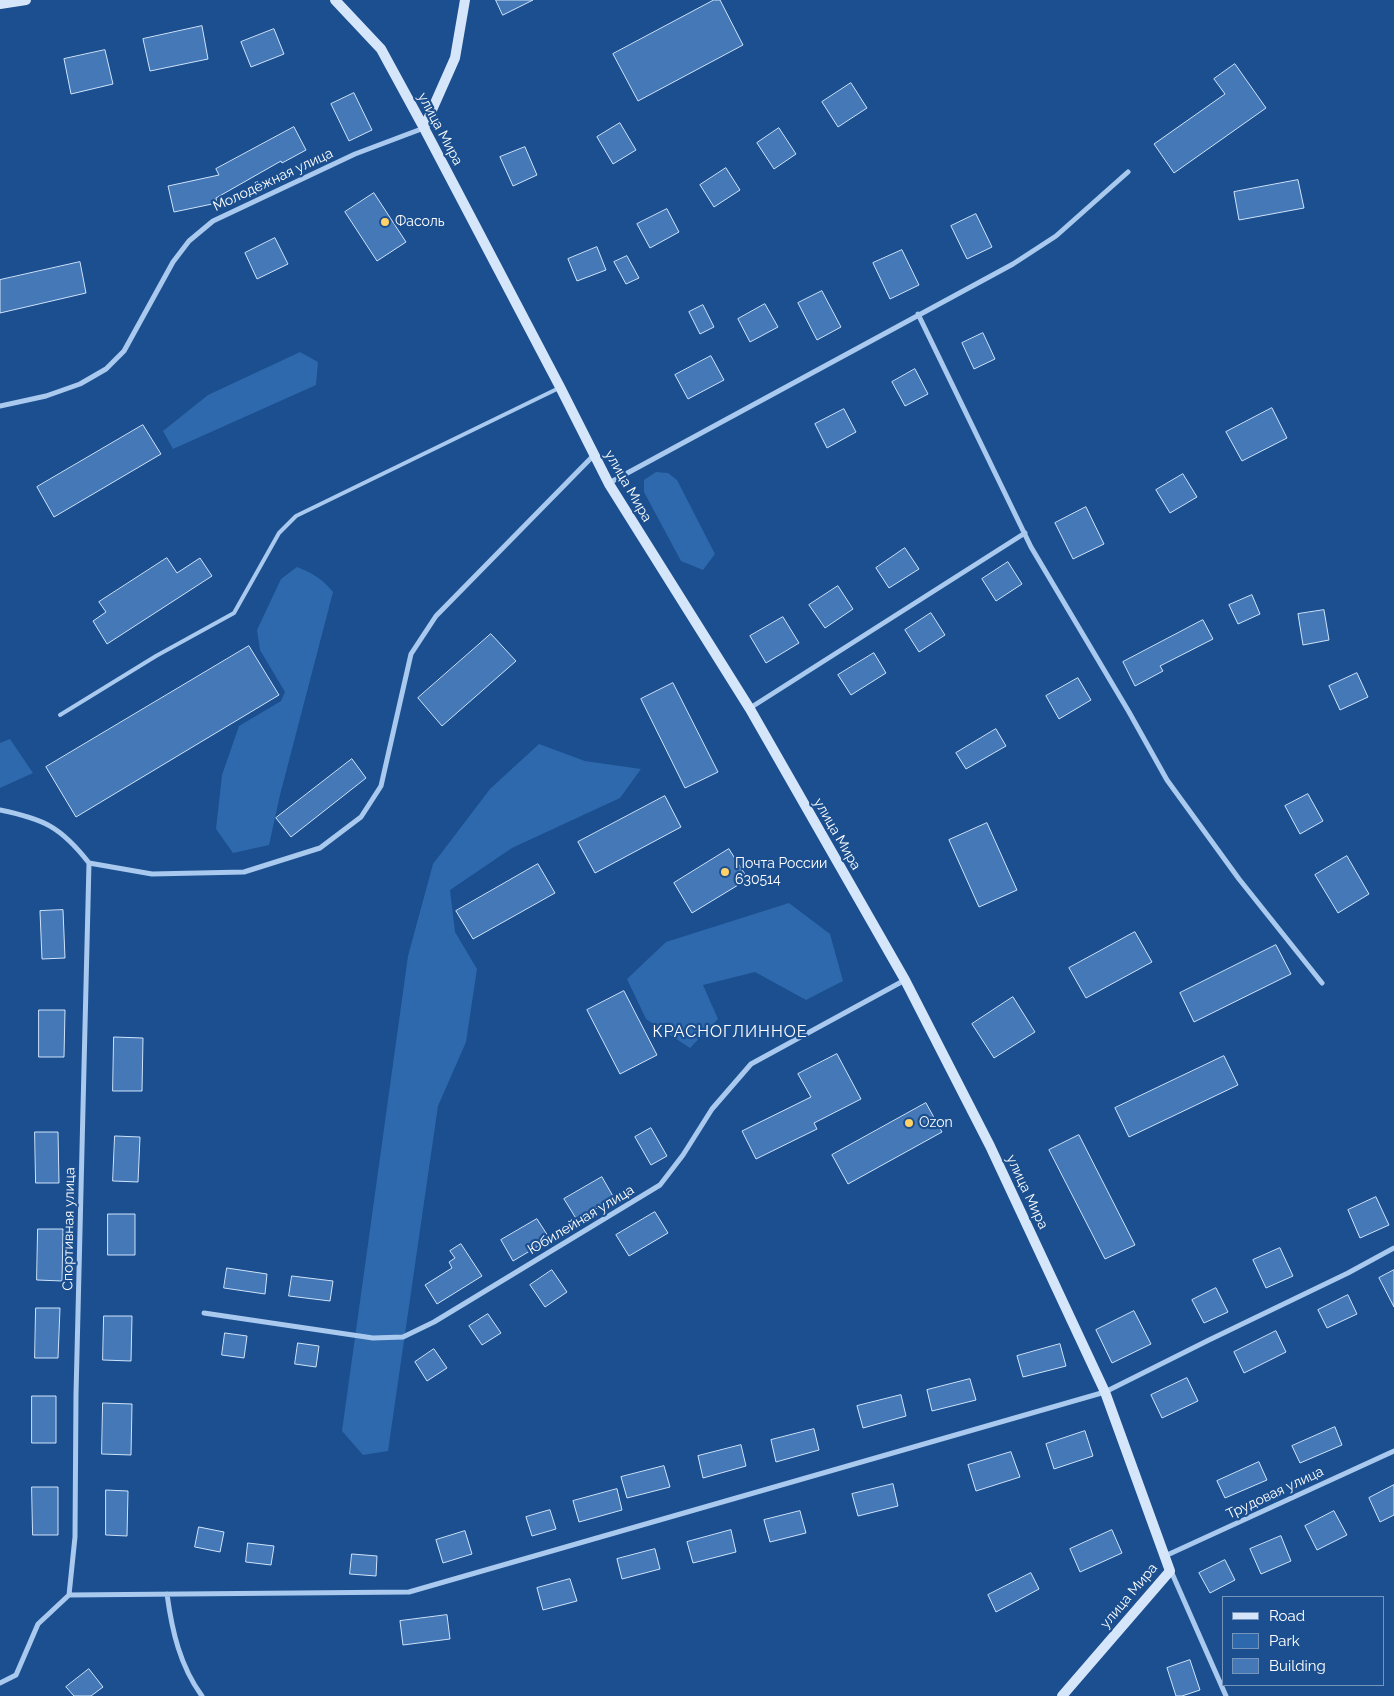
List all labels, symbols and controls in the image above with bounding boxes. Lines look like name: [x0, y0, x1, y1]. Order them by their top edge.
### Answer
street label: улица Мира: [414, 90, 466, 168]
street label: Молодёжная улица: [210, 145, 336, 215]
place label: Фасоль: [395, 214, 445, 230]
marker: Фасоль: [379, 216, 391, 228]
street label: улица Мира: [601, 447, 655, 525]
street label: улица Мира: [810, 795, 864, 873]
place label: Почта России 630514: [735, 856, 827, 889]
marker: Почта России 630514: [719, 866, 731, 878]
district label: КРАСНОГЛИННОЕ: [651, 1022, 809, 1042]
place label: Ozon: [919, 1115, 953, 1131]
marker: Ozon: [903, 1117, 915, 1129]
street label: улица Мира: [1002, 1152, 1052, 1232]
street label: Спортивная улица: [60, 1167, 78, 1291]
street label: Юбилейная улица: [525, 1182, 637, 1258]
street label: Трудовая улица: [1224, 1463, 1326, 1523]
street label: улица Мира: [1097, 1560, 1161, 1632]
legend: [1222, 1596, 1384, 1686]
text: Road: [1269, 1607, 1305, 1625]
text: Park: [1269, 1632, 1300, 1650]
text: Building: [1269, 1657, 1326, 1675]

